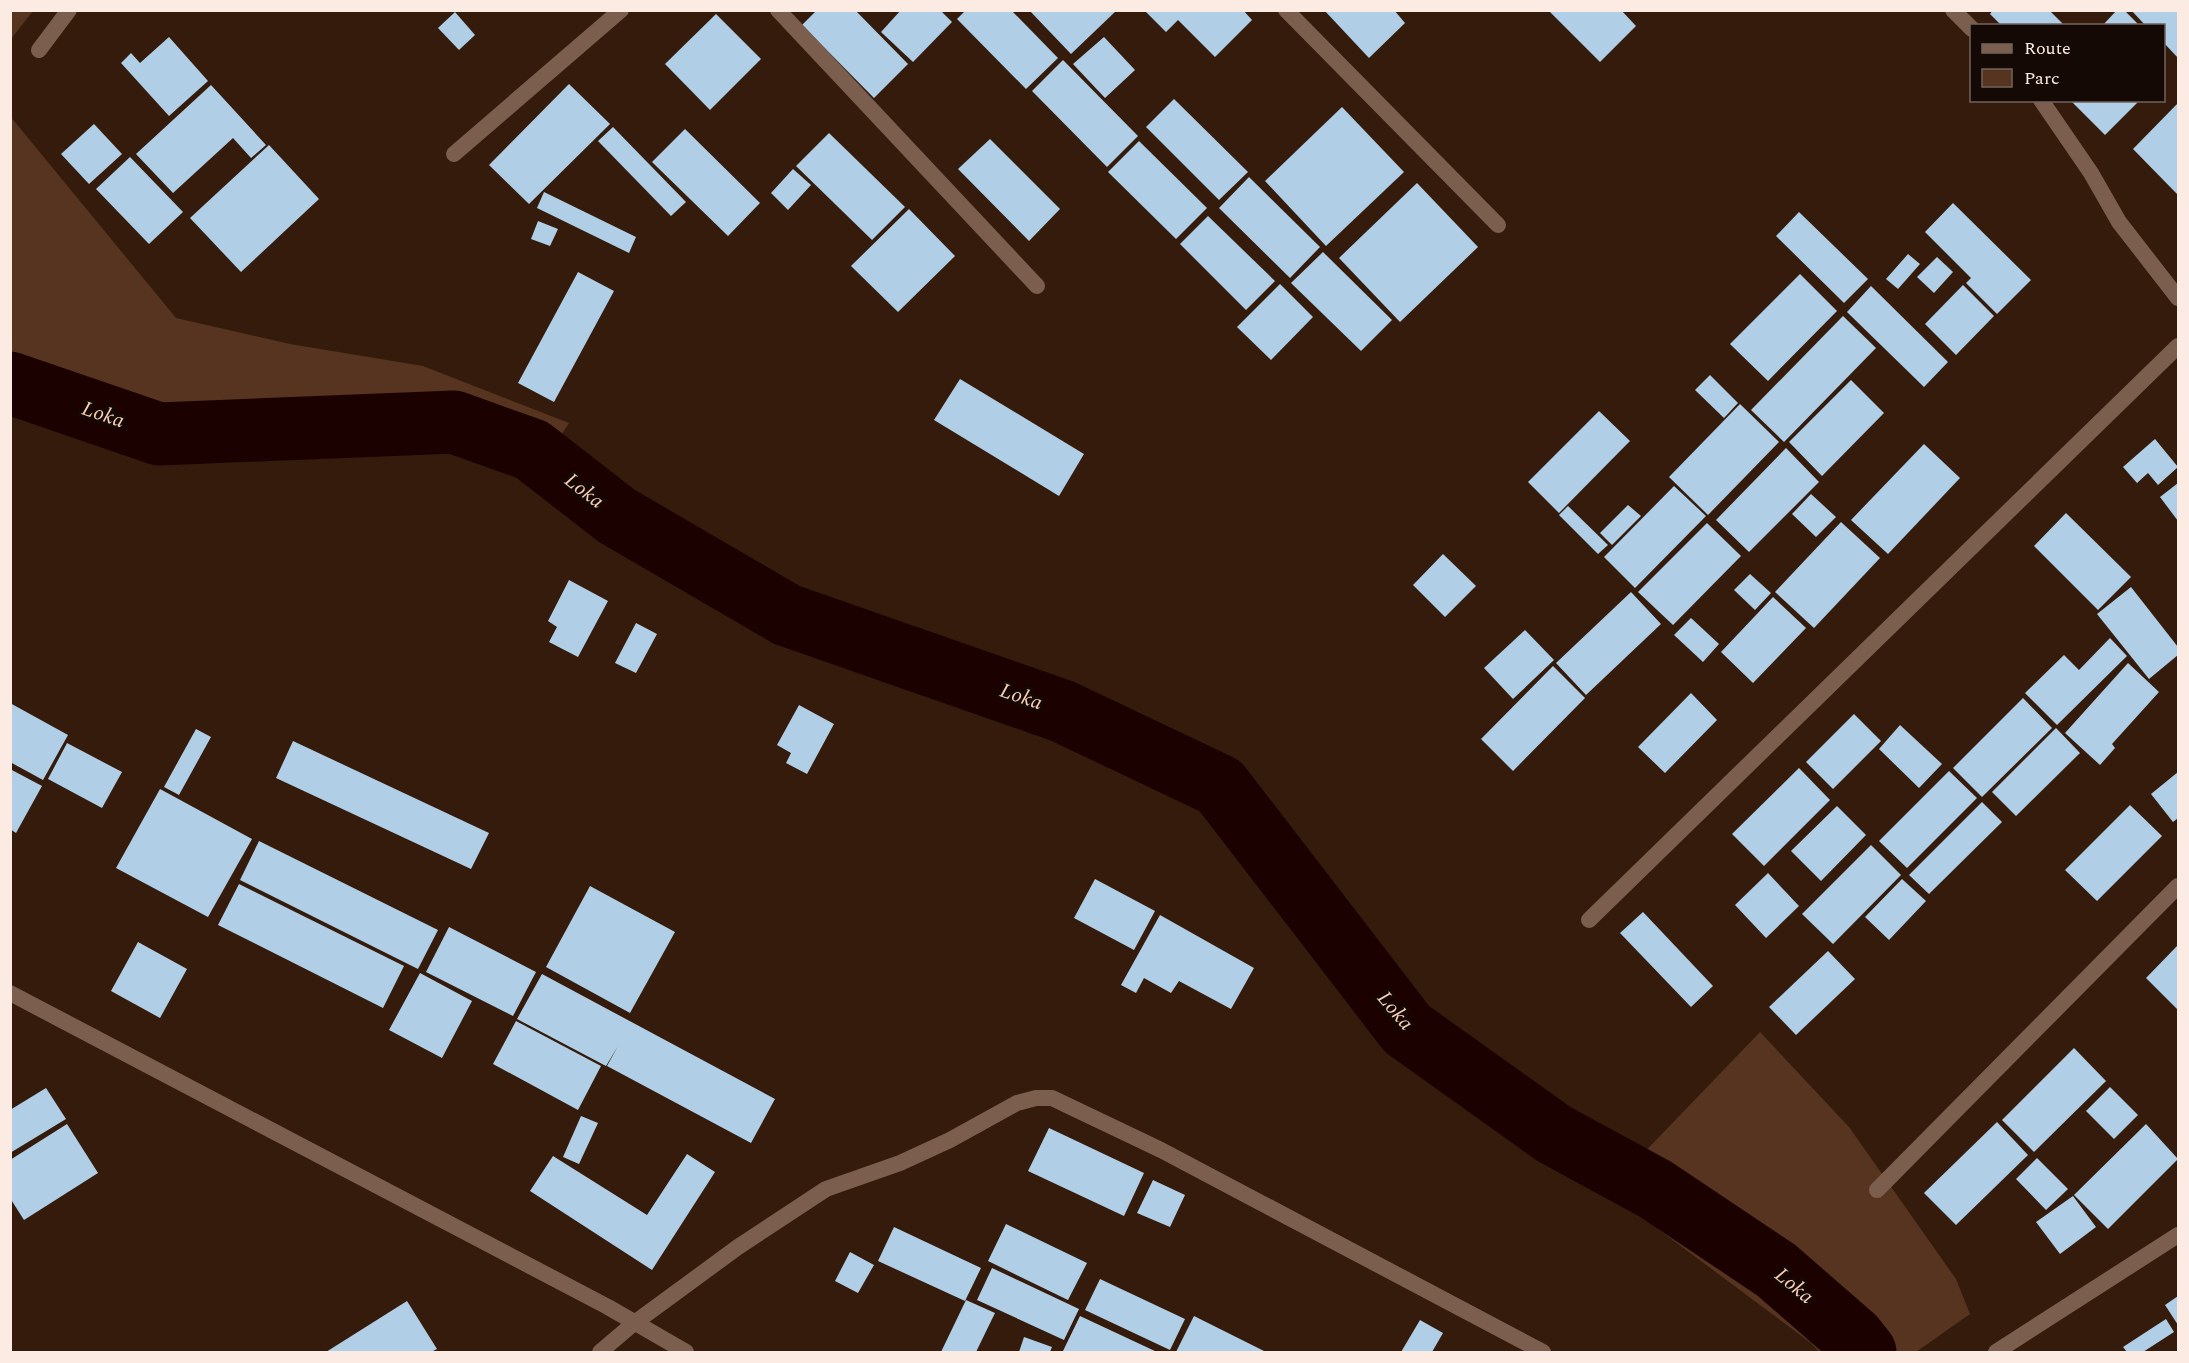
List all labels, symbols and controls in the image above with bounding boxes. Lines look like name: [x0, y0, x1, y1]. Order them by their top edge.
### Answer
legend: [1970, 24, 2165, 102]
text: Route: [2024, 35, 2071, 62]
text: Parc: [2024, 65, 2060, 92]
water label: Loka: [77, 393, 129, 437]
water label: Loka: [557, 465, 611, 517]
water label: Loka: [995, 675, 1047, 719]
water label: Loka: [1369, 984, 1421, 1038]
water label: Loka: [1767, 1260, 1821, 1312]

